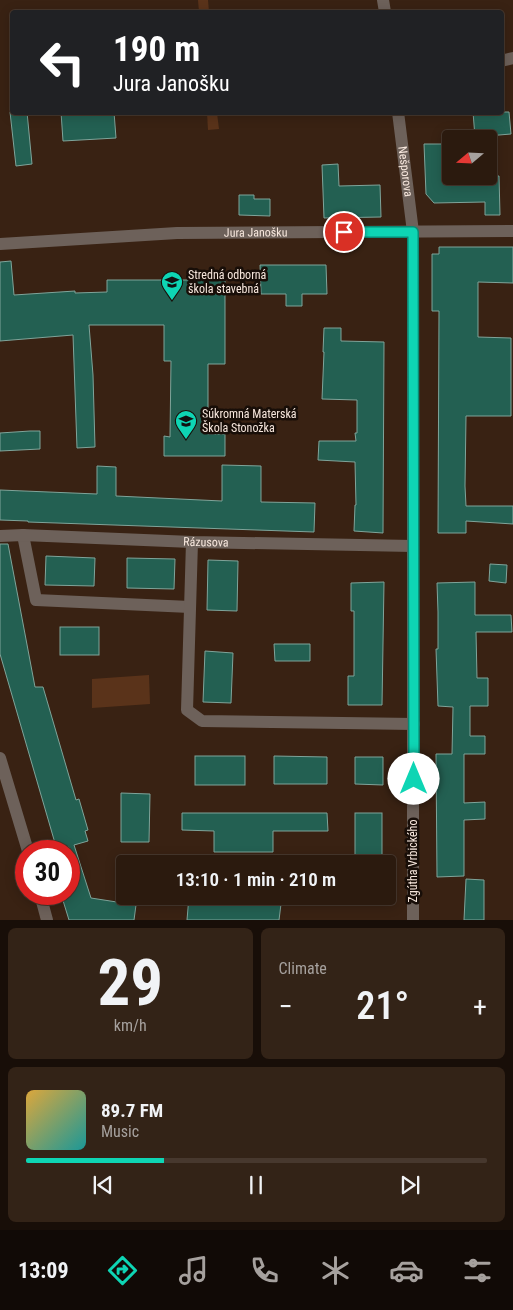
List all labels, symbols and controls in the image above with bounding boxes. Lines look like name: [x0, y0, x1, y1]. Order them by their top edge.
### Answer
text: 190 m: [113, 29, 200, 70]
icon: left: [30, 30, 95, 95]
text: Jura Janošku: [113, 71, 230, 96]
north arrow: [442, 130, 498, 185]
map controls: [442, 130, 497, 185]
street label: Nešporova: [395, 145, 416, 198]
pin: [323, 211, 365, 253]
icon: arrive: [330, 218, 358, 246]
street label: Jura Janošku: [224, 225, 288, 240]
place label: Stredná odborná škola stavebná: [188, 268, 267, 296]
school or university icon: Stredná odborná škola stavebná: [160, 270, 184, 301]
place label: Súkromná Materská Škola Stonožka: [202, 407, 297, 435]
school or university icon: Súkromná Materská Škola Stonožka: [174, 409, 198, 440]
street label: Rázusova: [183, 535, 229, 550]
position arrow: [387, 752, 439, 804]
street label: Zgútha Vrbického: [406, 820, 420, 902]
speed limit sign: 30: [15, 840, 80, 905]
text: 13:10 · 1 min · 210 m: [176, 868, 336, 891]
text: 29: [97, 945, 163, 1021]
text: Climate: [279, 959, 327, 978]
text: 21°: [356, 984, 409, 1028]
text: −: [279, 990, 293, 1023]
text: +: [473, 990, 487, 1023]
text: km/h: [114, 1016, 147, 1035]
text: 89.7 FM: [101, 1099, 163, 1122]
text: Music: [101, 1122, 139, 1141]
icon: previous: [89, 1171, 117, 1199]
icon: pause: [242, 1171, 270, 1199]
icon: next: [396, 1171, 424, 1199]
icon: directions: [105, 1253, 140, 1288]
icon: music: [176, 1253, 211, 1288]
icon: phone: [247, 1253, 282, 1288]
icon: climate: [318, 1253, 353, 1288]
icon: car: [389, 1253, 424, 1288]
icon: filters: [460, 1253, 495, 1288]
text: 13:09: [18, 1258, 69, 1283]

